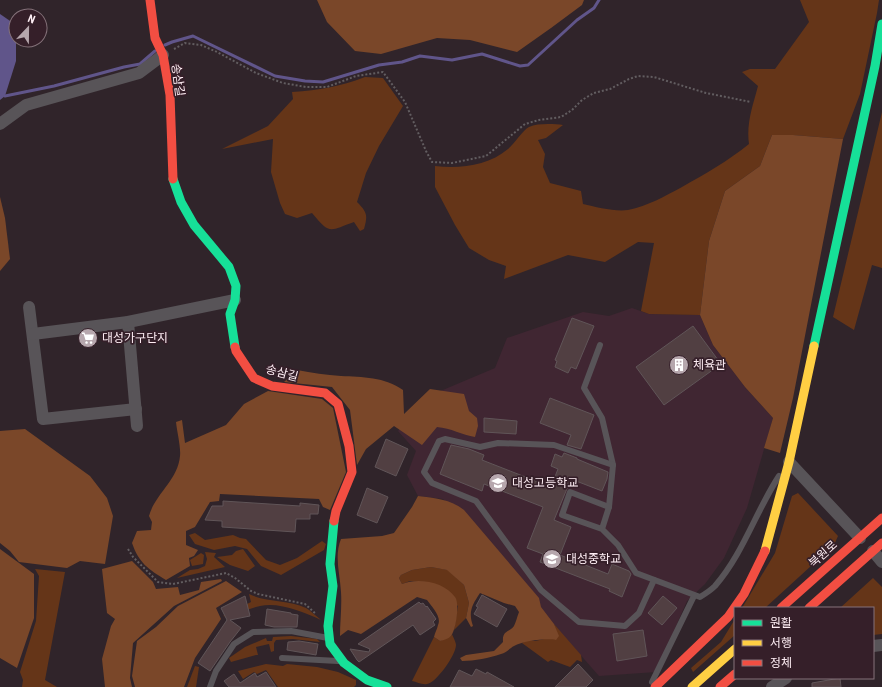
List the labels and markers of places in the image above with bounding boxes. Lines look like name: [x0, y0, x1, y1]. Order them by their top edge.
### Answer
supermarket icon: 대성가구단지: [77, 327, 99, 349]
place label: 대성가구단지: [102, 331, 168, 345]
building icon: 체육관: [668, 354, 690, 376]
place label: 체육관: [693, 358, 726, 372]
school or university icon: 대성고등학교: [487, 472, 509, 494]
place label: 대성고등학교: [512, 476, 578, 490]
school or university icon: 대성중학교: [541, 548, 563, 570]
place label: 대성중학교: [566, 552, 621, 566]

